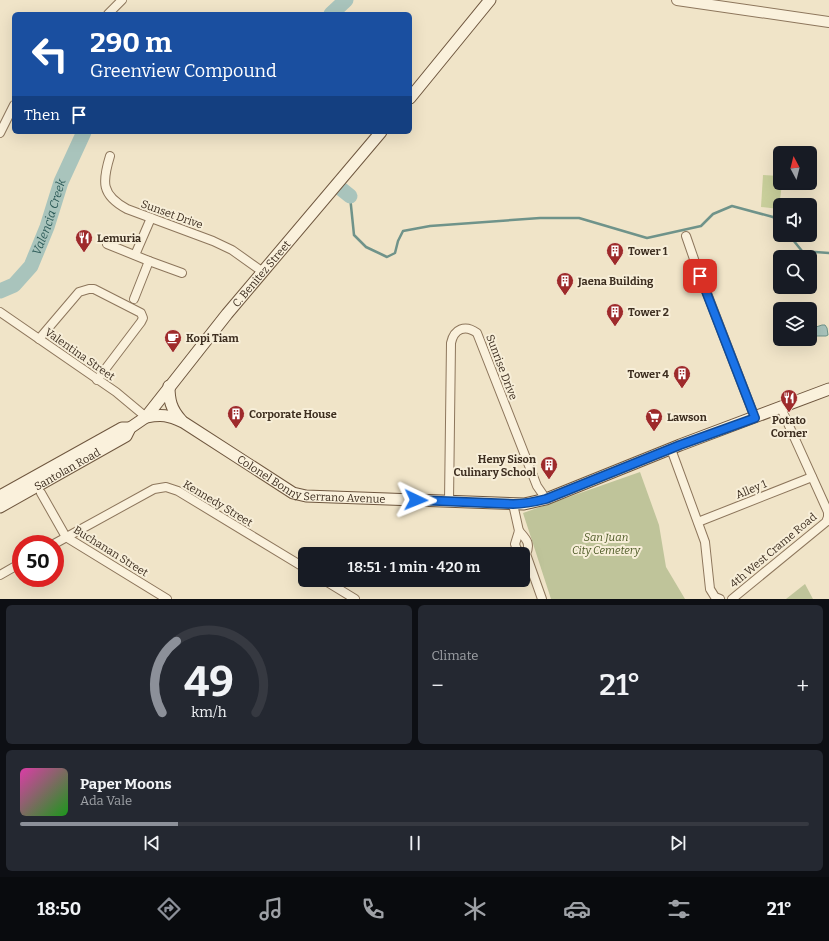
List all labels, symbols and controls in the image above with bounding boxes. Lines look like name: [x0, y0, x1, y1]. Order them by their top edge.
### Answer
text: 290 m: [90, 26, 172, 59]
icon: left: [24, 28, 76, 80]
text: Greenview Compound: [90, 60, 277, 82]
icon: arrive: [68, 104, 90, 126]
text: Then: [24, 106, 60, 124]
north arrow: [773, 146, 817, 190]
map controls: [773, 146, 817, 346]
water label: Valencia Creek: [29, 177, 69, 257]
street label: Sunset Drive: [139, 197, 204, 232]
button: sound: [773, 198, 817, 242]
restaurant icon: Lemuria: [74, 228, 94, 253]
place label: Lemuria: [97, 232, 142, 245]
street label: C. Benitez Street: [230, 238, 293, 310]
building icon: Tower 1: [605, 241, 625, 266]
place label: Tower 1: [628, 245, 668, 258]
button: search: [773, 250, 817, 294]
pin: [683, 259, 717, 293]
icon: arrive: [689, 265, 711, 287]
building icon: Jaena Building: [555, 271, 575, 296]
place label: Jaena Building: [577, 275, 654, 288]
building icon: Tower 2: [605, 302, 625, 327]
button: layers: [773, 302, 817, 346]
place label: Tower 2: [628, 306, 669, 319]
street label: Valentina Street: [42, 325, 117, 383]
cafe icon: Kopi Tiam: [163, 328, 183, 353]
place label: Kopi Tiam: [186, 332, 239, 345]
street label: Sunrise Drive: [483, 333, 520, 402]
building icon: Tower 4: [672, 364, 692, 389]
place label: Tower 4: [628, 368, 669, 381]
restaurant icon: Potato Corner: [779, 388, 799, 413]
building icon: Corporate House: [226, 404, 246, 429]
supermarket icon: Lawson: [644, 407, 664, 432]
place label: Corporate House: [249, 408, 337, 421]
place label: Lawson: [667, 411, 707, 424]
place label: Potato Corner: [771, 414, 808, 440]
street label: Santolan Road: [32, 446, 103, 493]
street label: Colonel Bonny Serrano Avenue: [235, 453, 386, 506]
place label: Heny Sison Culinary School: [453, 453, 537, 479]
building icon: Heny Sison Culinary School: [539, 455, 559, 480]
street label: Alley 1: [734, 477, 769, 502]
street label: Kennedy Street: [181, 478, 255, 529]
position arrow: [395, 479, 437, 521]
street label: 4th West Crame Road: [727, 510, 820, 590]
street label: Buchanan Street: [71, 523, 150, 580]
park label: San Juan City Cemetery: [572, 531, 641, 557]
speed limit sign: 50: [12, 535, 64, 587]
text: 18:51 · 1 min · 420 m: [348, 558, 480, 576]
text: Climate: [432, 648, 478, 663]
text: 49: [184, 656, 234, 706]
text: 21°: [599, 667, 641, 703]
text: −: [432, 672, 444, 699]
text: +: [796, 672, 809, 699]
text: km/h: [191, 703, 227, 720]
text: Paper Moons: [80, 775, 172, 793]
text: Ada Vale: [80, 793, 132, 808]
icon: previous: [141, 832, 163, 854]
icon: pause: [404, 832, 426, 854]
icon: next: [667, 832, 689, 854]
icon: directions: [155, 895, 183, 923]
icon: music: [257, 895, 285, 923]
icon: phone: [359, 895, 387, 923]
icon: climate: [461, 895, 489, 923]
icon: car: [563, 895, 591, 923]
icon: filters: [665, 895, 693, 923]
text: 18:50: [37, 898, 81, 920]
text: 21°: [767, 898, 792, 920]

